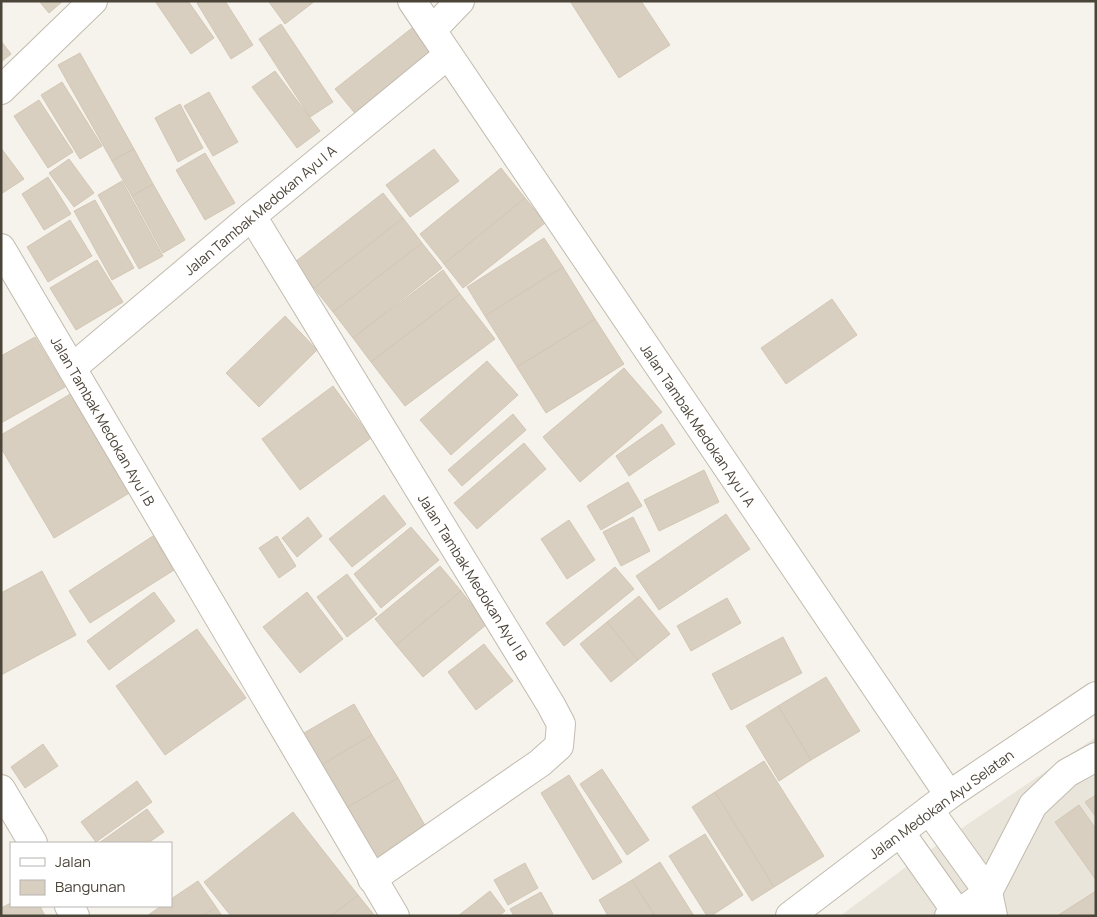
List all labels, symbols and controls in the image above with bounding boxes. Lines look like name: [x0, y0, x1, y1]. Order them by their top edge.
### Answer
street label: Jalan Tambak Medokan Ayu I A: [180, 141, 340, 279]
street label: Jalan Tambak Medokan Ayu I B: [47, 333, 160, 510]
street label: Jalan Tambak Medokan Ayu I A: [636, 340, 760, 511]
street label: Jalan Tambak Medokan Ayu I B: [414, 490, 532, 664]
street label: Jalan Medokan Ayu Selatan: [865, 745, 1017, 863]
legend: [10, 842, 172, 907]
text: Jalan: [55, 851, 91, 872]
text: Bangunan: [55, 876, 125, 897]

